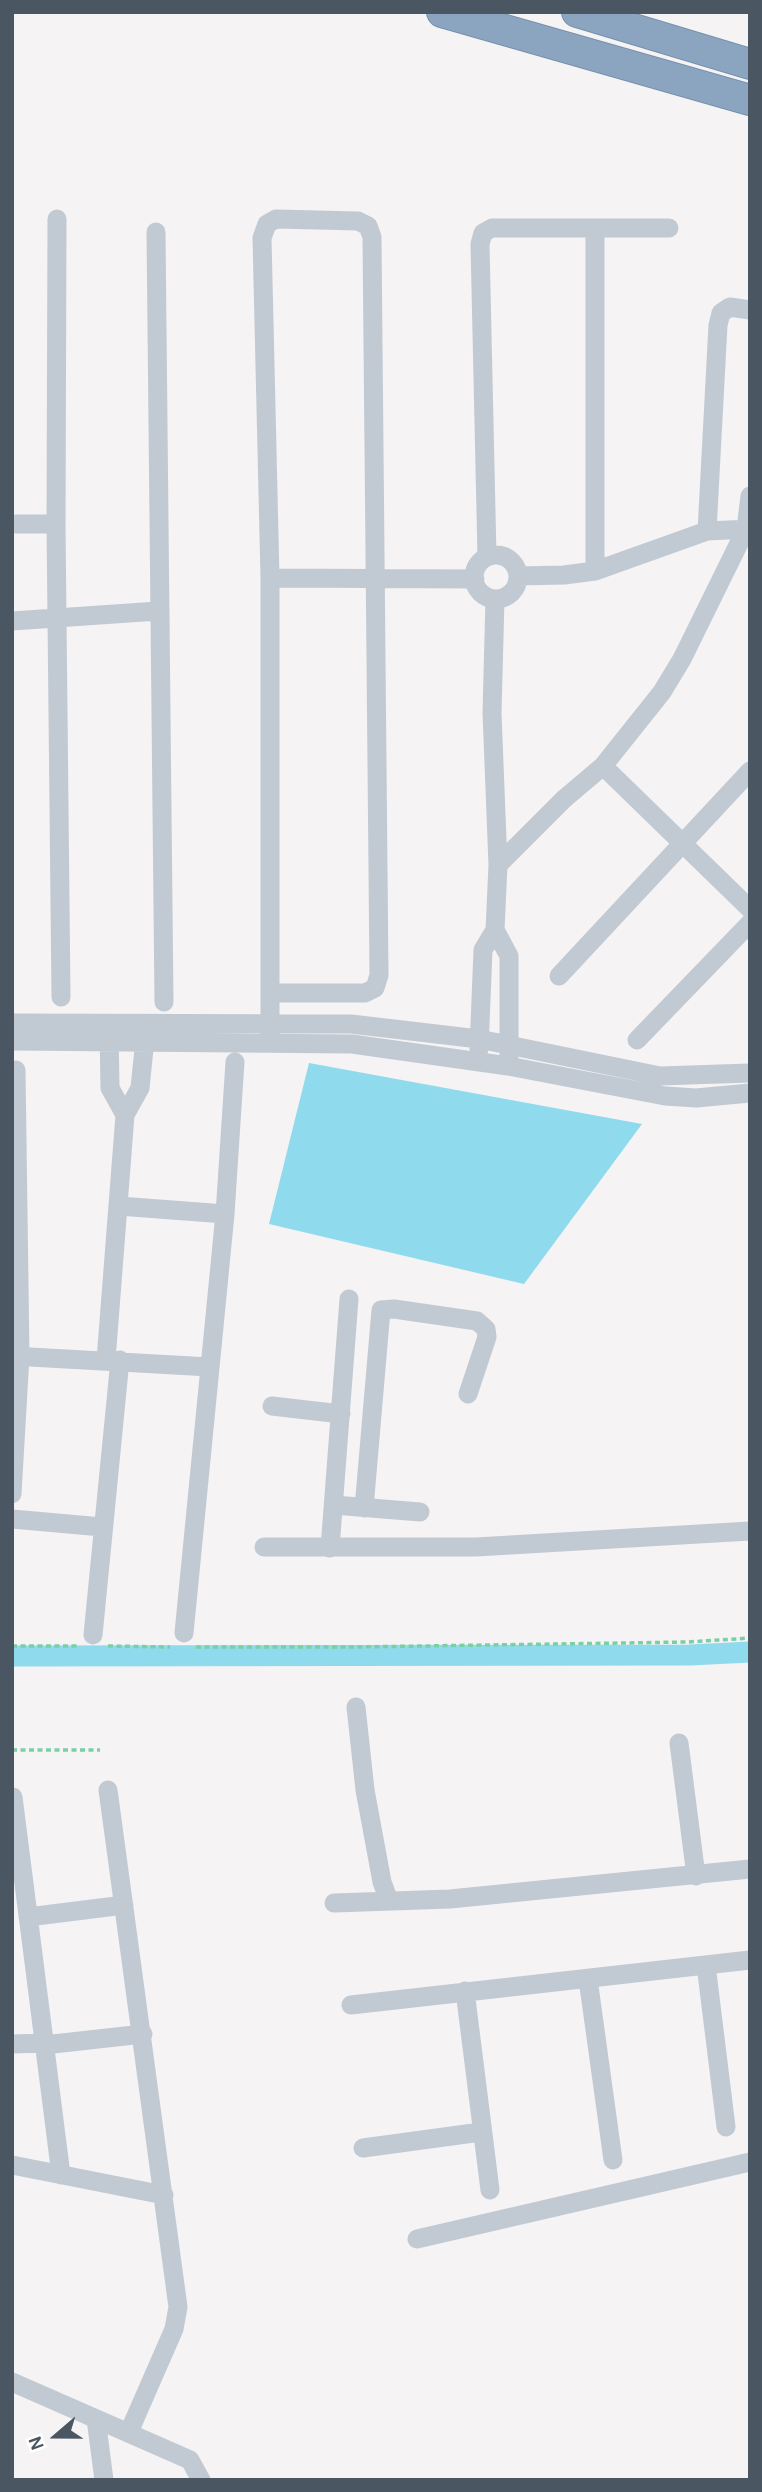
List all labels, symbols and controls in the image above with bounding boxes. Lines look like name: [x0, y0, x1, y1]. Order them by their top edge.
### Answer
north arrow: [21, 2401, 91, 2471]
text: N: [24, 2433, 49, 2453]

